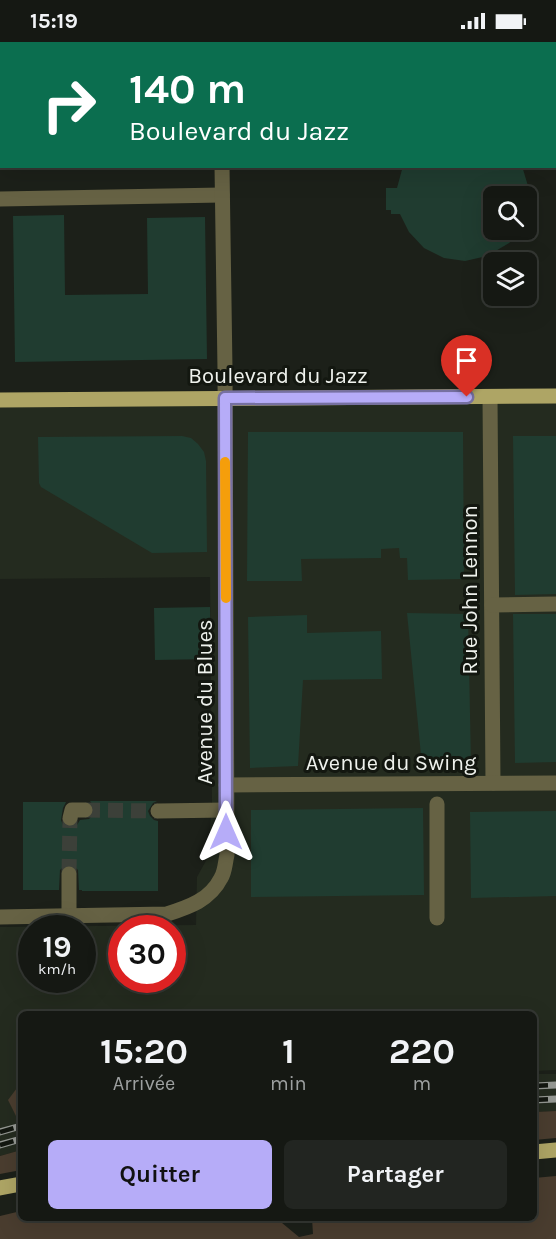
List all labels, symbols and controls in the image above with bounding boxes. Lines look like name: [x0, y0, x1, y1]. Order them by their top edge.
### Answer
text: 15:19: [30, 8, 78, 34]
text: 140 m: [129, 64, 246, 114]
icon: right: [30, 66, 108, 144]
text: Boulevard du Jazz: [129, 115, 349, 147]
map controls: [483, 186, 537, 306]
button: search: [483, 186, 537, 240]
button: layers: [483, 252, 537, 306]
pin: [441, 335, 492, 397]
icon: arrive: [450, 344, 483, 377]
street label: Boulevard du Jazz: [188, 363, 368, 389]
street label: Rue John Lennon: [457, 505, 483, 675]
street label: Avenue du Blues: [192, 619, 218, 785]
street label: Avenue du Swing: [306, 750, 477, 776]
position arrow: [194, 800, 258, 864]
speed limit sign: 30: [108, 915, 186, 993]
text: 19: [42, 929, 71, 965]
text: km/h: [38, 960, 76, 978]
text: 15:20: [100, 1030, 188, 1072]
text: 1: [282, 1030, 295, 1072]
text: 220: [389, 1030, 455, 1072]
text: Arrivée: [113, 1072, 175, 1095]
text: min: [270, 1072, 307, 1095]
text: m: [412, 1072, 431, 1095]
button: Quitter: [48, 1140, 272, 1209]
button: Partager: [284, 1140, 507, 1209]

